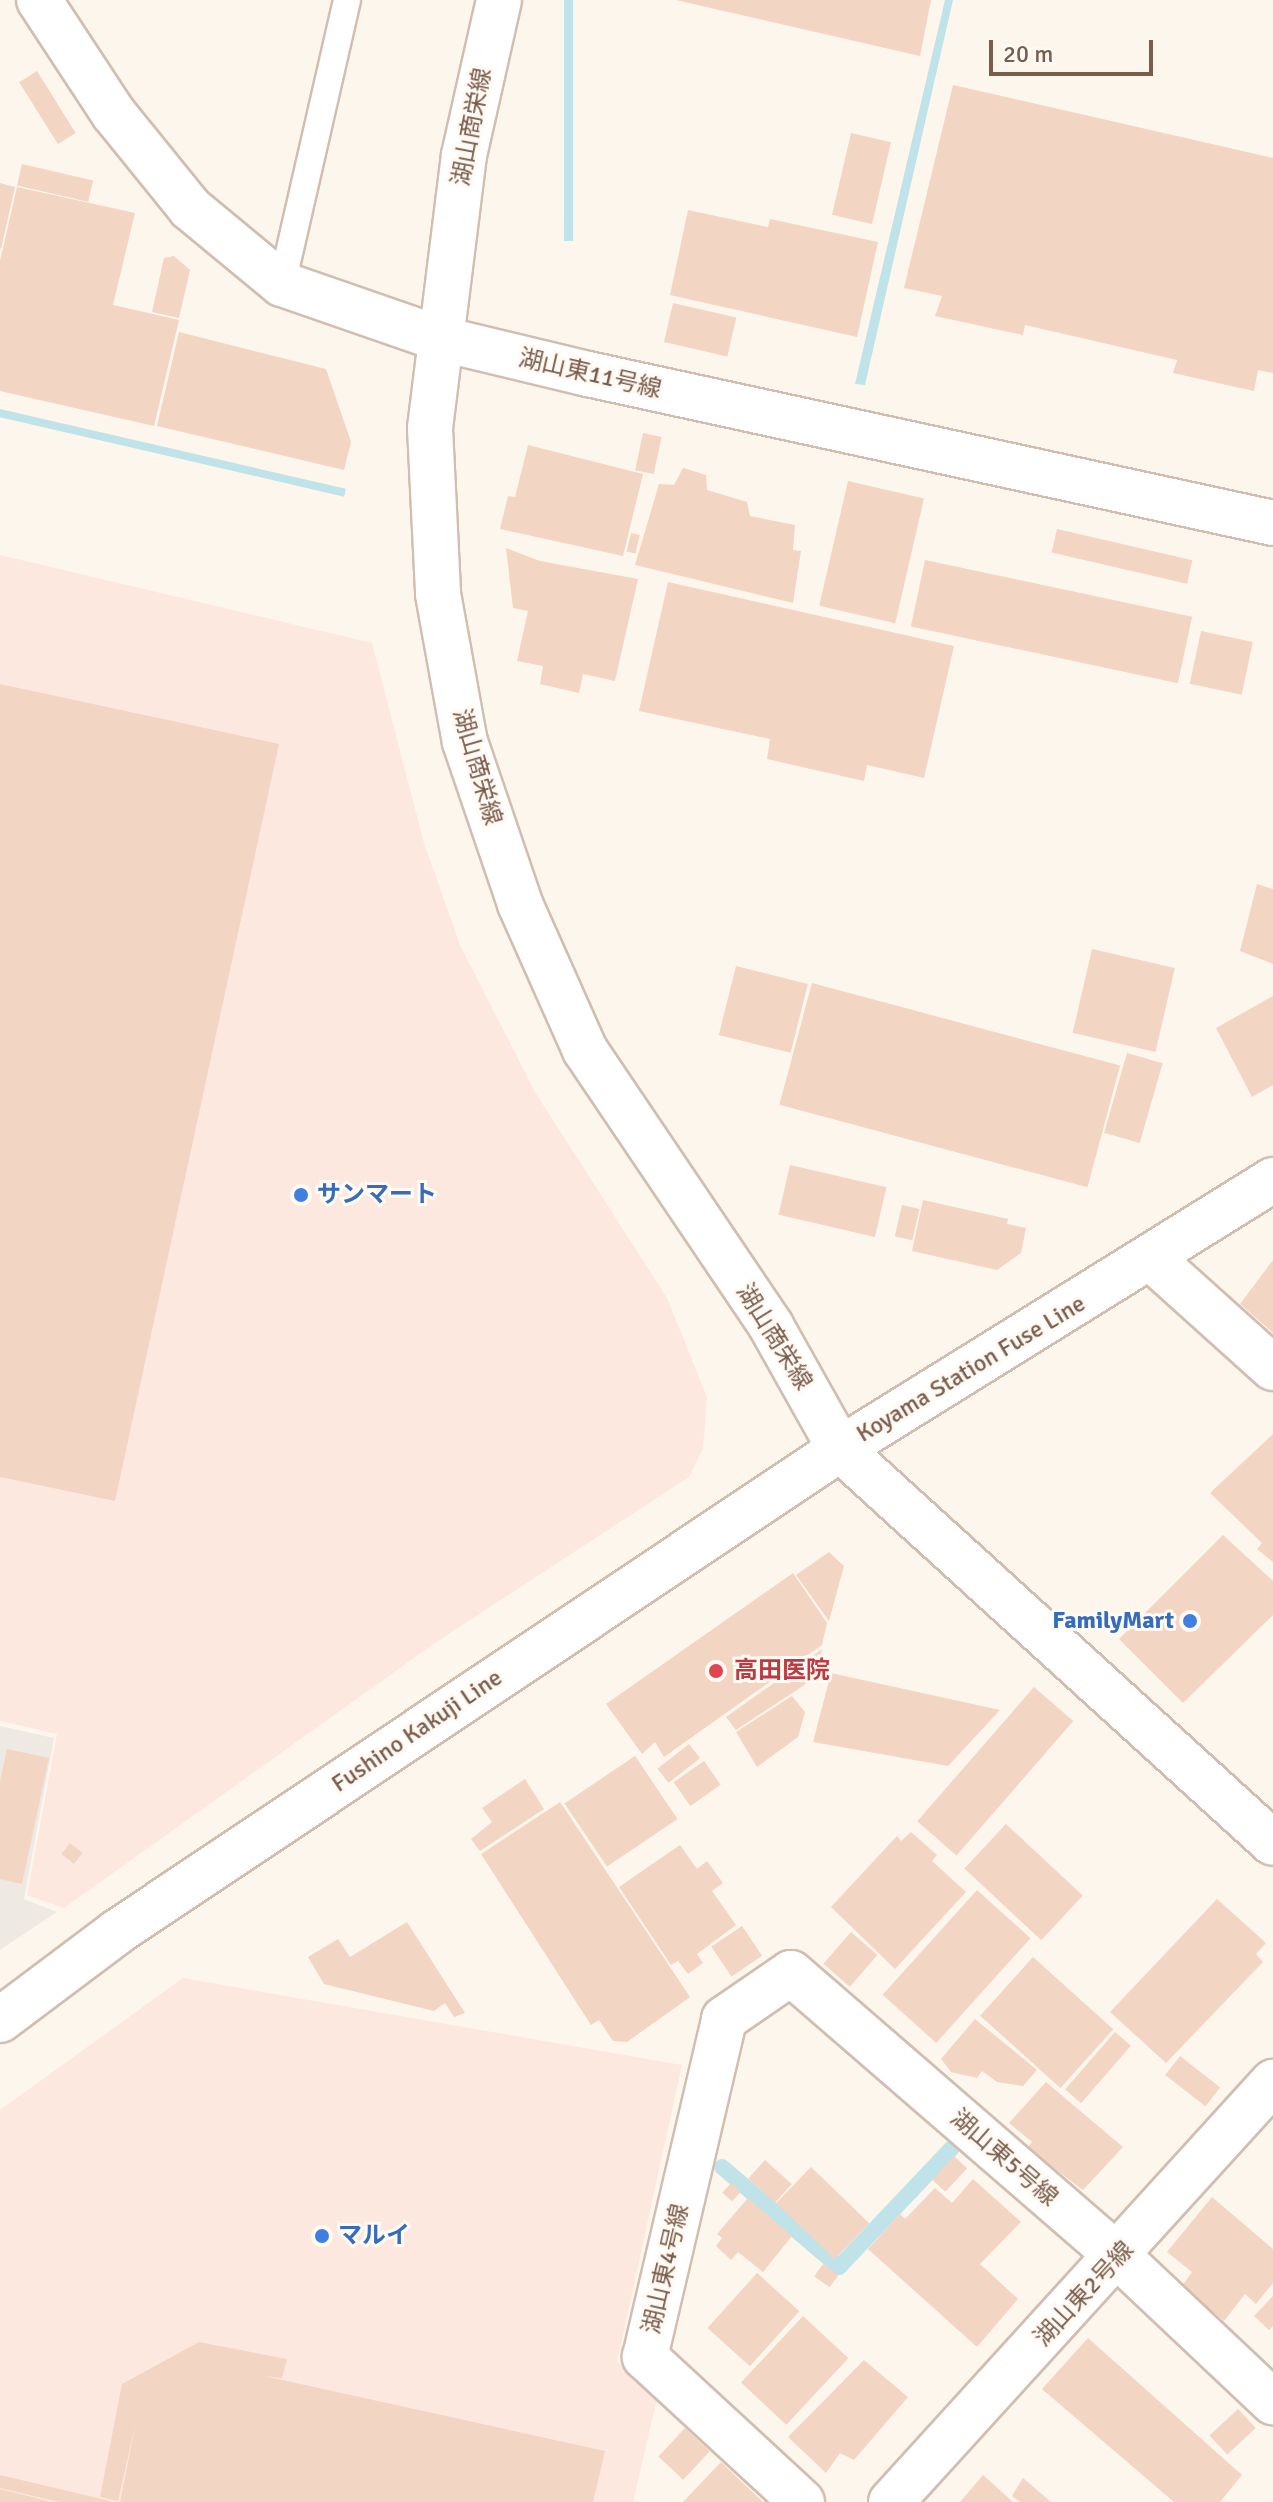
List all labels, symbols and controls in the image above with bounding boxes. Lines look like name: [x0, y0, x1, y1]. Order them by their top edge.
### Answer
scale bar: [993, 24, 1157, 74]
text: 20 m: [1003, 39, 1053, 69]
street label: 湖山商栄線: [446, 65, 498, 189]
street label: 湖山東11号線: [516, 344, 664, 404]
street label: 湖山商栄線: [447, 705, 507, 829]
place label: サンマート: [317, 1181, 437, 1209]
marker: サンマート: [292, 1186, 310, 1204]
street label: 湖山商栄線: [730, 1278, 818, 1396]
street label: Koyama Station Fuse Line: [851, 1289, 1091, 1449]
place label: FamilyMart: [1052, 1607, 1174, 1635]
marker: FamilyMart: [1181, 1612, 1199, 1630]
place label: 高田医院: [734, 1657, 830, 1685]
marker: 高田医院: [705, 1660, 727, 1682]
street label: Fushino Kakuji Line: [326, 1663, 508, 1799]
street label: 湖山東5号線: [944, 2104, 1064, 2212]
street label: 湖山東4号線: [637, 2201, 695, 2337]
place label: マルイ: [338, 2222, 410, 2250]
marker: マルイ: [313, 2227, 331, 2245]
street label: 湖山東2号線: [1028, 2236, 1140, 2352]

